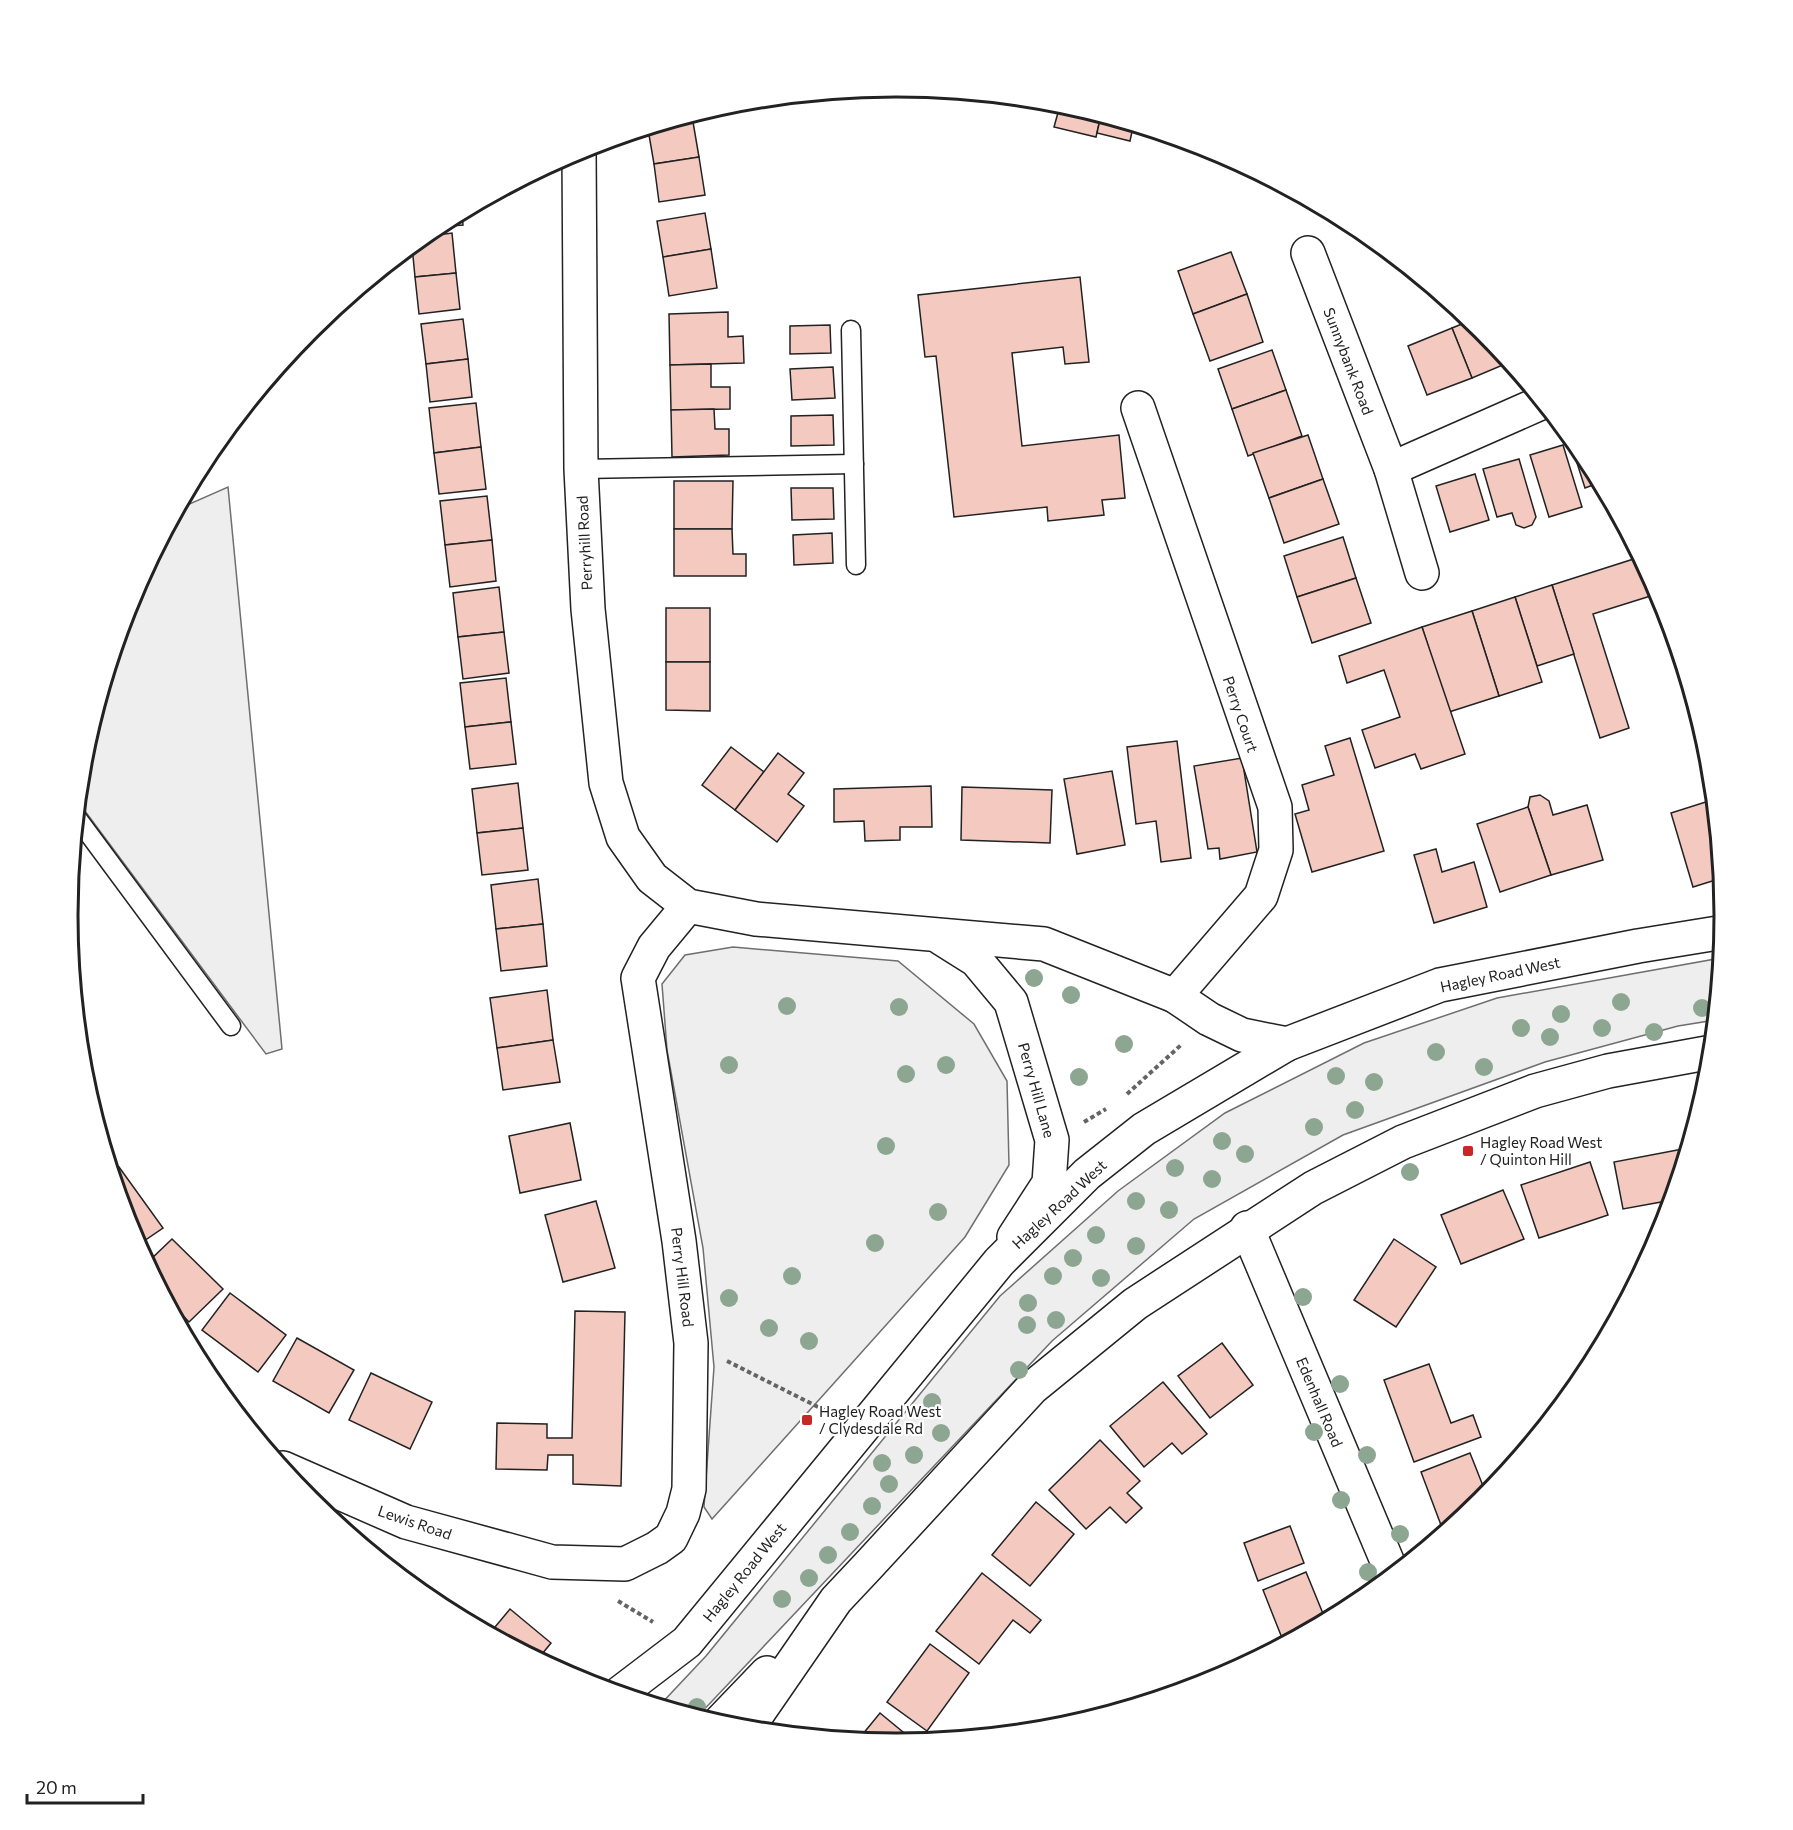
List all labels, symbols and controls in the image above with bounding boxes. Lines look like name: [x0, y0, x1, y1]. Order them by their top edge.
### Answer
street label: Sunnybank Road: [1320, 305, 1378, 417]
street label: Perryhill Road: [573, 495, 595, 591]
street label: Perry Court: [1220, 674, 1262, 754]
street label: Hagley Road West: [1438, 952, 1562, 996]
street label: Perry Hill Lane: [1015, 1040, 1059, 1140]
place label: Hagley Road West / Quinton Hill: [1480, 1133, 1602, 1168]
marker: Hagley Road West / Quinton Hill: [1461, 1144, 1475, 1158]
street label: Hagley Road West: [1008, 1156, 1110, 1252]
street label: Perry Hill Road: [668, 1226, 698, 1328]
street label: Edenhall Road: [1293, 1354, 1347, 1450]
place label: Hagley Road West / Clydesdale Rd: [819, 1402, 941, 1437]
marker: Hagley Road West / Clydesdale Rd: [800, 1413, 814, 1427]
street label: Lewis Road: [376, 1501, 454, 1543]
street label: Hagley Road West: [698, 1519, 790, 1625]
scale bar: [27, 1767, 142, 1805]
text: 20 m: [36, 1776, 77, 1798]

